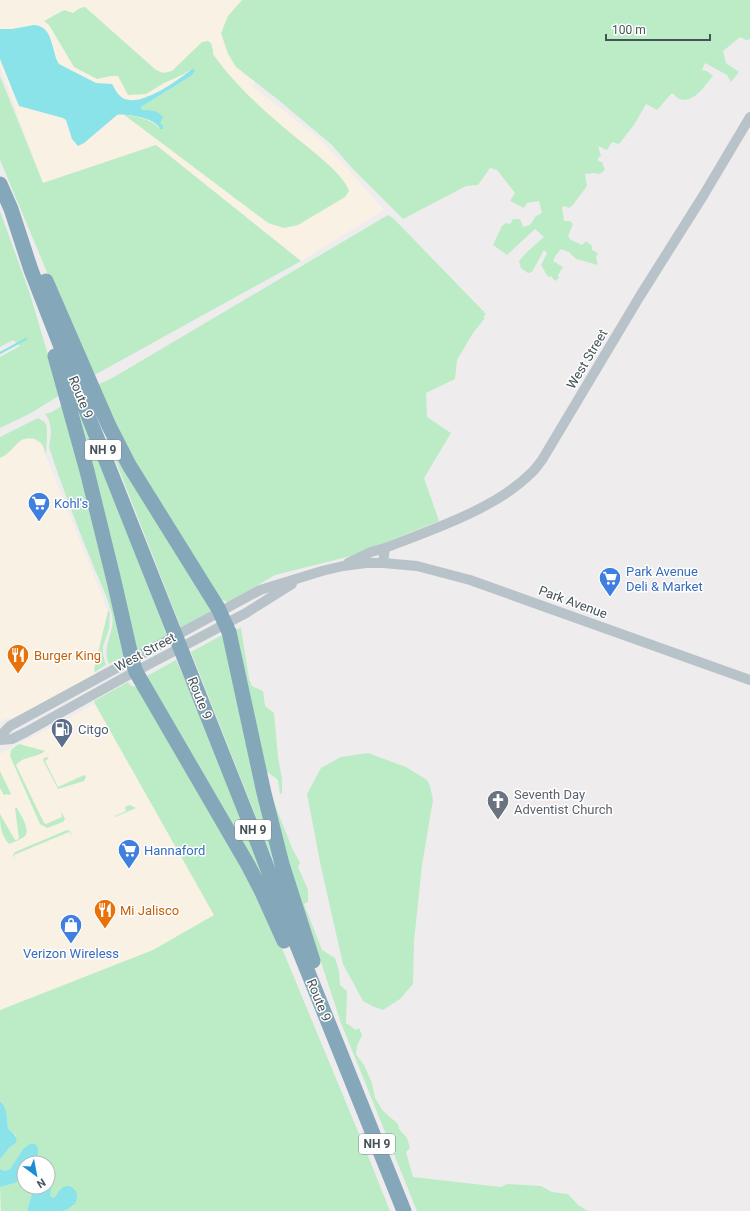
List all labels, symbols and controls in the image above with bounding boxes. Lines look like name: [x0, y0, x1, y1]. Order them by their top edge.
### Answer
scale bar: [606, 16, 710, 42]
text: 100 m: [612, 23, 646, 37]
street label: West Street: [563, 327, 611, 391]
street label: Route 9: [66, 374, 96, 420]
road number: NH 9: [85, 440, 121, 460]
supermarket icon: Kohl's: [26, 490, 52, 523]
place label: Kohl's: [54, 496, 88, 511]
place label: Park Avenue Deli & Market: [626, 564, 703, 594]
supermarket icon: Park Avenue Deli & Market: [597, 565, 623, 598]
street label: Park Avenue: [537, 583, 609, 621]
street label: West Street: [112, 630, 178, 674]
restaurant icon: Burger King: [5, 642, 31, 675]
place label: Burger King: [34, 648, 101, 663]
street label: Route 9: [185, 675, 215, 721]
fuel station icon: Citgo: [49, 716, 75, 749]
place label: Citgo: [78, 722, 109, 737]
place label: Seventh Day Adventist Church: [514, 787, 613, 817]
church icon: Seventh Day Adventist Church: [485, 788, 511, 821]
road number: NH 9: [235, 820, 271, 840]
supermarket icon: Hannaford: [116, 837, 142, 870]
place label: Hannaford: [144, 843, 205, 858]
restaurant icon: Mi Jalisco: [92, 897, 118, 930]
place label: Mi Jalisco: [120, 903, 179, 918]
shop icon: Verizon Wireless: [58, 912, 84, 945]
place label: Verizon Wireless: [23, 946, 119, 961]
street label: Route 9: [304, 977, 334, 1023]
road number: NH 9: [359, 1134, 395, 1154]
north arrow: [16, 1155, 56, 1195]
text: N: [34, 1175, 48, 1191]

